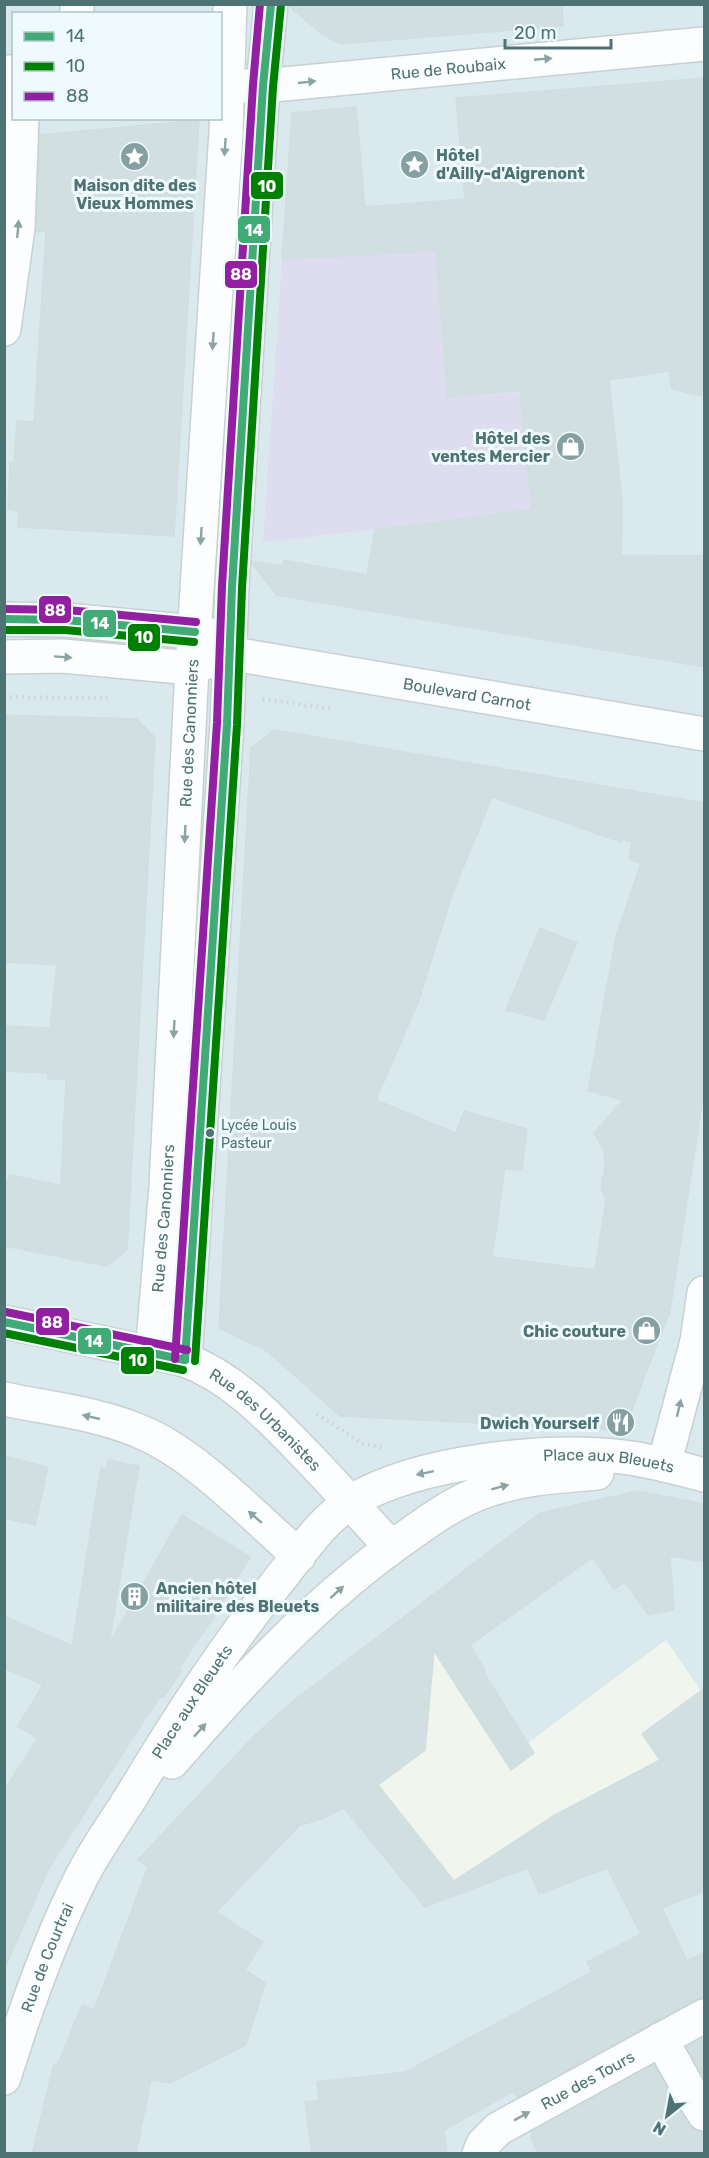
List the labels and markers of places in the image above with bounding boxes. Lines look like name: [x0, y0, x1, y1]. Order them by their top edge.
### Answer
place icon: Maison dite des Vieux Hommes: [119, 141, 151, 173]
place label: Hôtel d'Ailly-d'Aigrenont: [436, 146, 585, 183]
place icon: Hôtel d'Ailly-d'Aigrenont: [399, 148, 431, 180]
place label: Maison dite des Vieux Hommes: [73, 176, 197, 213]
place label: Hôtel des ventes Mercier: [431, 429, 551, 466]
shop icon: Hôtel des ventes Mercier: [555, 431, 587, 463]
place label: Lycée Louis Pasteur: [221, 1117, 297, 1152]
marker: Lycée Louis Pasteur: [204, 1127, 216, 1139]
shop icon: Chic couture: [631, 1315, 663, 1347]
place label: Chic couture: [523, 1322, 626, 1341]
restaurant icon: Dwich Yourself: [604, 1407, 636, 1439]
place label: Dwich Yourself: [480, 1414, 600, 1433]
place label: Ancien hôtel militaire des Bleuets: [156, 1579, 319, 1616]
building icon: Ancien hôtel militaire des Bleuets: [119, 1581, 151, 1613]

